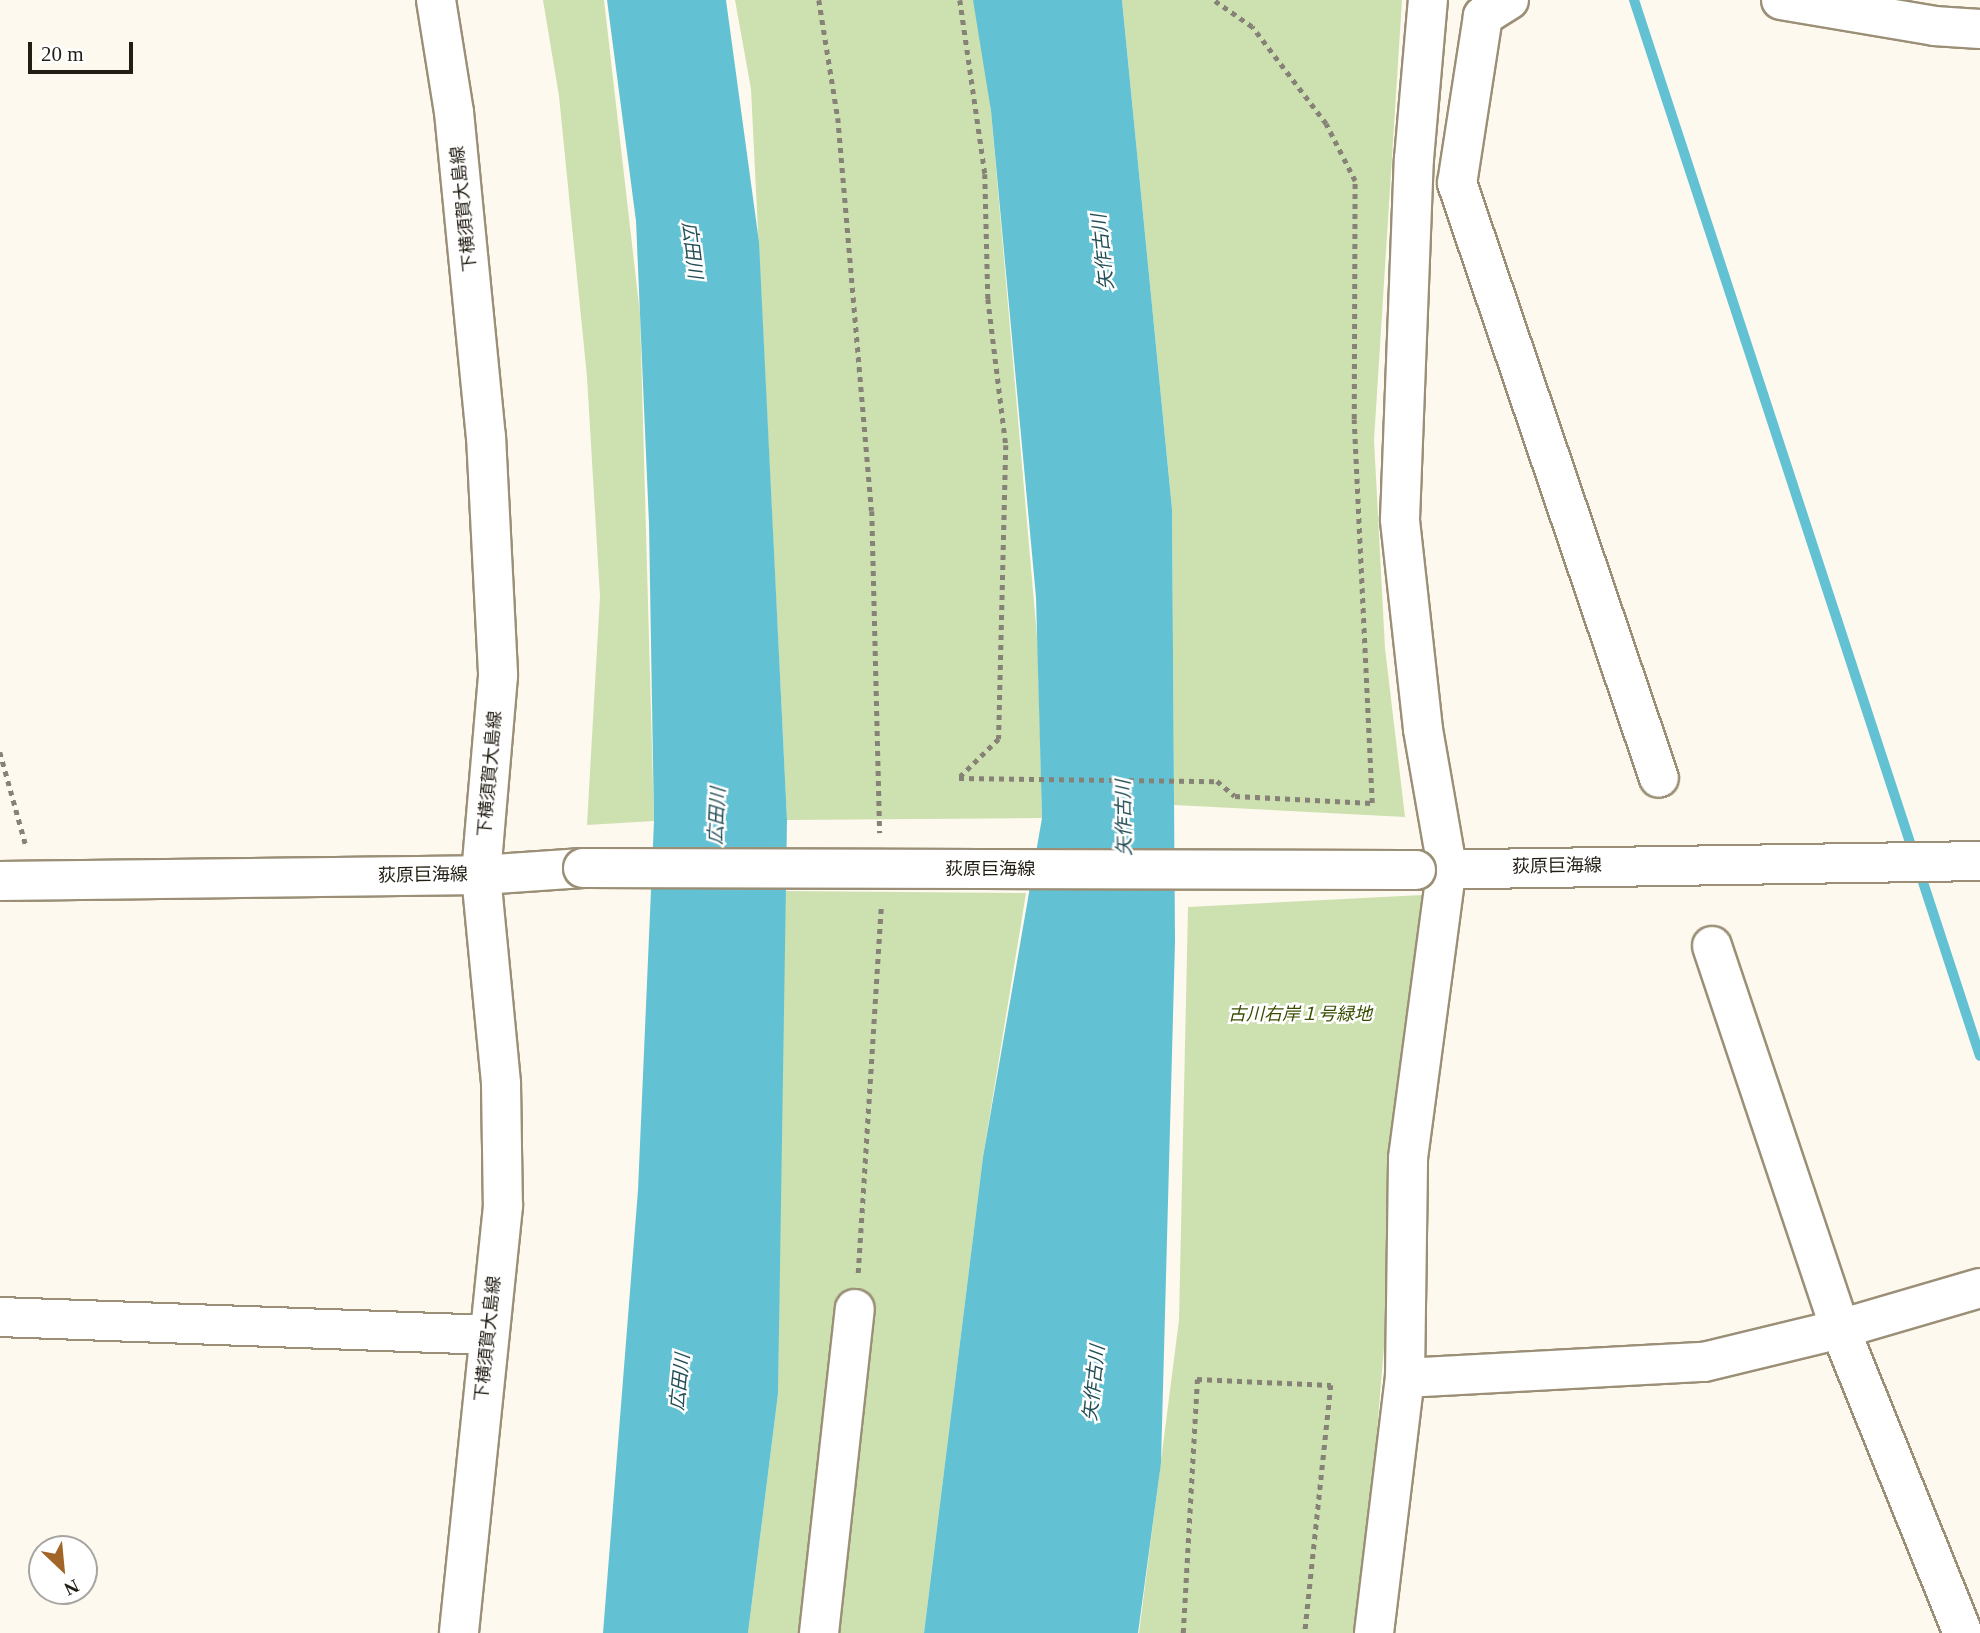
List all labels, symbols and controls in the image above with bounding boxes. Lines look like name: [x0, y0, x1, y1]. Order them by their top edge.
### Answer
scale bar: [32, 28, 136, 72]
text: 20 m: [41, 42, 84, 66]
street label: 下横須賀大島線: [447, 145, 481, 273]
water label: 矢作古川: [1088, 213, 1118, 291]
water label: 広田川: [677, 220, 707, 280]
street label: 下横須賀大島線: [474, 710, 506, 838]
water label: 矢作古川: [1112, 780, 1136, 856]
water label: 広田川: [704, 787, 730, 845]
street label: 荻原巨海線: [1512, 854, 1602, 878]
street label: 荻原巨海線: [945, 858, 1035, 880]
street label: 荻原巨海線: [378, 863, 468, 887]
park label: 古川右岸１号緑地: [1228, 1003, 1372, 1025]
street label: 下横須賀大島線: [471, 1275, 505, 1403]
water label: 矢作古川: [1079, 1344, 1109, 1422]
water label: 広田川: [666, 1352, 694, 1412]
north arrow: [28, 1535, 98, 1605]
text: N: [61, 1575, 82, 1600]

